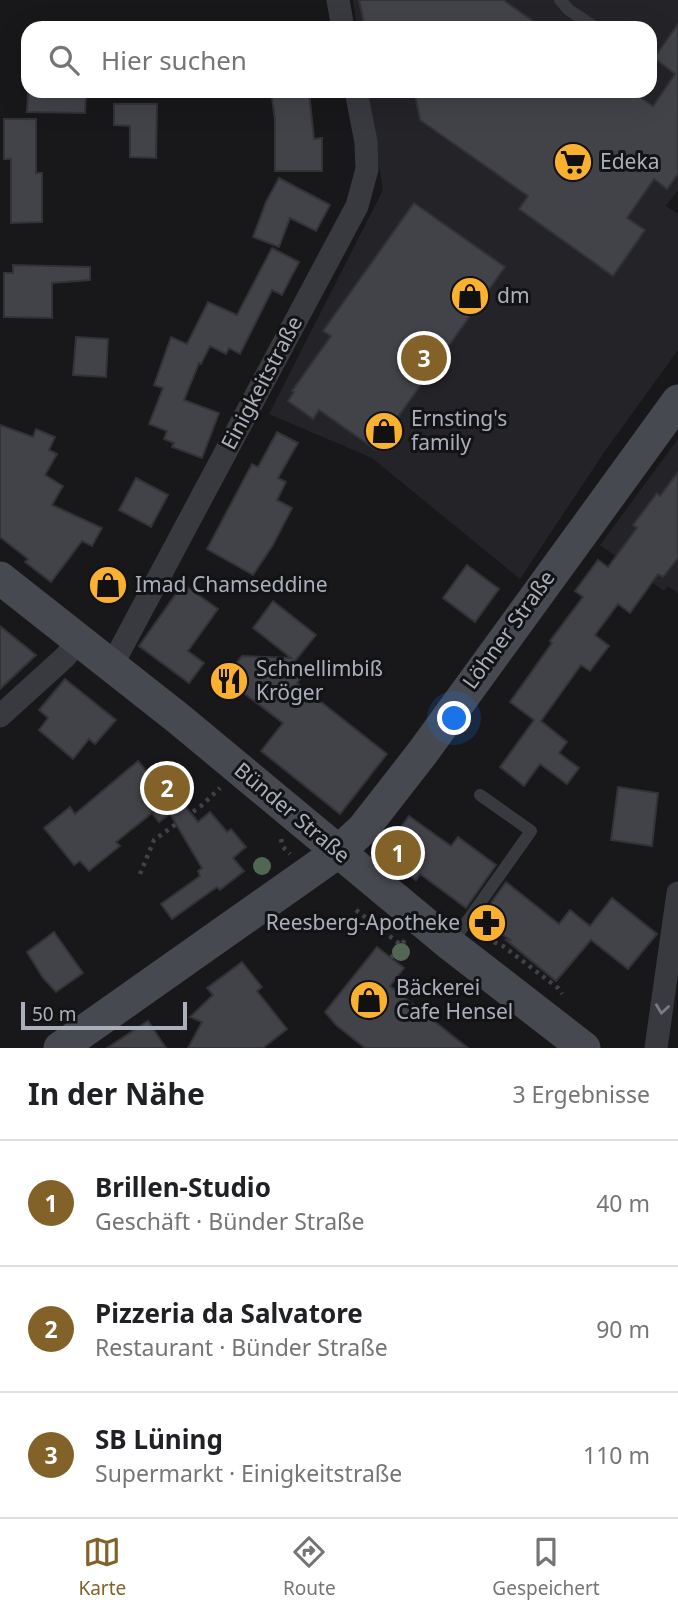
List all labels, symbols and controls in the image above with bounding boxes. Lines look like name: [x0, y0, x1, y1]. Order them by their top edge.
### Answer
search box: [21, 21, 657, 98]
icon: search: [45, 41, 83, 79]
text: Hier suchen: [101, 42, 247, 78]
supermarket icon: Edeka: [552, 141, 594, 183]
place label: Edeka: [600, 147, 659, 175]
shop icon: dm: [449, 275, 491, 317]
place label: dm: [497, 281, 530, 309]
street label: Einigkeitstraße: [214, 311, 308, 454]
pin: 3: [401, 332, 447, 384]
place label: Ernsting's family: [411, 404, 507, 456]
shop icon: Ernsting's family: [363, 410, 405, 452]
shop icon: Imad Chamseddine: [87, 564, 129, 606]
street label: Löhner Straße: [456, 565, 561, 694]
place label: Imad Chamseddine: [135, 570, 328, 598]
place label: Schnellimbiß Kröger: [256, 654, 383, 706]
restaurant icon: Schnellimbiß Kröger: [208, 660, 250, 702]
your location: [437, 701, 471, 735]
street label: Bünder Straße: [229, 756, 356, 869]
pin: 2: [144, 762, 190, 814]
pin: 1: [375, 827, 421, 879]
pharmacy icon: Reesberg-Apotheke: [466, 902, 508, 944]
place label: Reesberg-Apotheke: [266, 908, 460, 936]
place label: Bäckerei Cafe Hensel: [396, 973, 513, 1025]
shop icon: Bäckerei Cafe Hensel: [348, 979, 390, 1021]
scale bar: [21, 999, 187, 1031]
text: 50 m: [32, 1001, 76, 1027]
one-way arrow: [655, 1003, 670, 1015]
text: In der Nähe: [28, 1073, 205, 1114]
text: 3 Ergebnisse: [512, 1078, 650, 1110]
text: Brillen-Studio: [95, 1169, 271, 1205]
text: 1: [44, 1187, 58, 1219]
text: 40 m: [596, 1187, 650, 1219]
text: Geschäft · Bünder Straße: [95, 1205, 365, 1237]
text: Pizzeria da Salvatore: [95, 1295, 363, 1331]
text: 2: [44, 1313, 58, 1345]
text: 90 m: [596, 1313, 650, 1345]
text: Restaurant · Bünder Straße: [95, 1331, 388, 1363]
text: SB Lüning: [95, 1421, 223, 1457]
text: 3: [44, 1439, 58, 1471]
text: 110 m: [583, 1439, 650, 1471]
text: Supermarkt · Einigkeitstraße: [95, 1457, 402, 1489]
tab: Karte: [78, 1533, 126, 1601]
tab: Route: [283, 1533, 336, 1601]
tab: Gespeichert: [492, 1533, 600, 1601]

